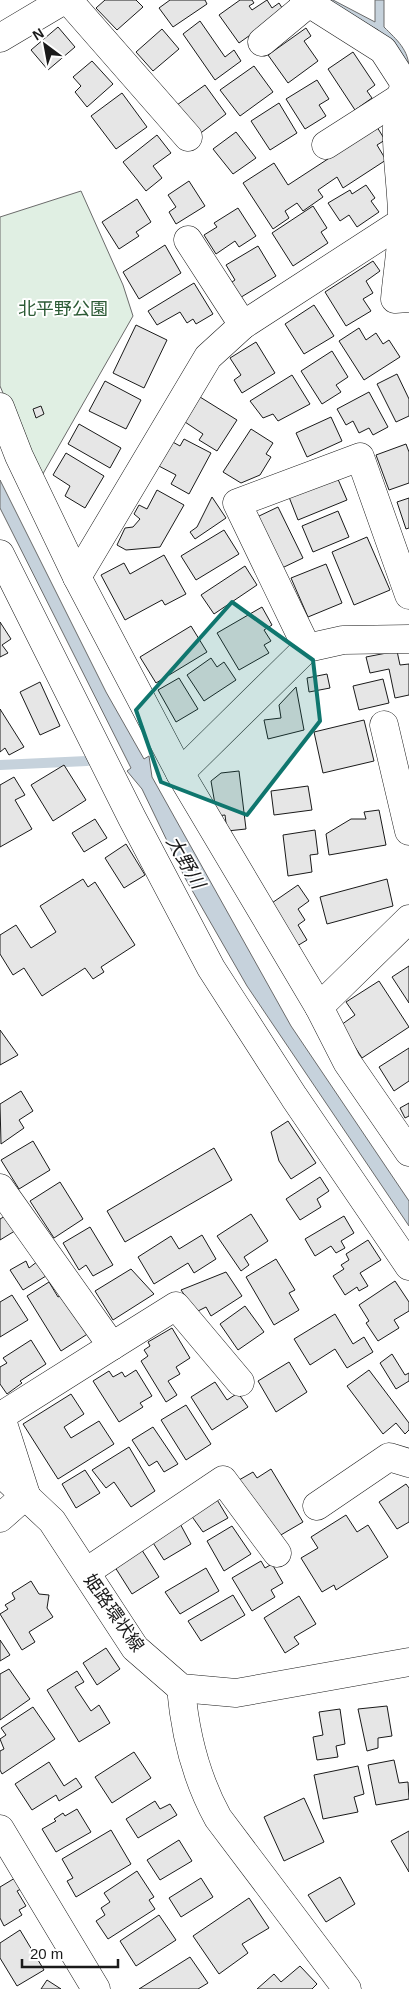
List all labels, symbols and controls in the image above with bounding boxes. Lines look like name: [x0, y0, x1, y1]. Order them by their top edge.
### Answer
north arrow: [20, 20, 70, 70]
text: N: [30, 25, 47, 43]
park label: 北平野公園: [18, 299, 108, 319]
water label: 大野川: [162, 832, 210, 894]
street label: 姫路環状線: [80, 1570, 148, 1656]
scale bar: [22, 1936, 119, 1968]
text: 20 m: [30, 1945, 63, 1962]

